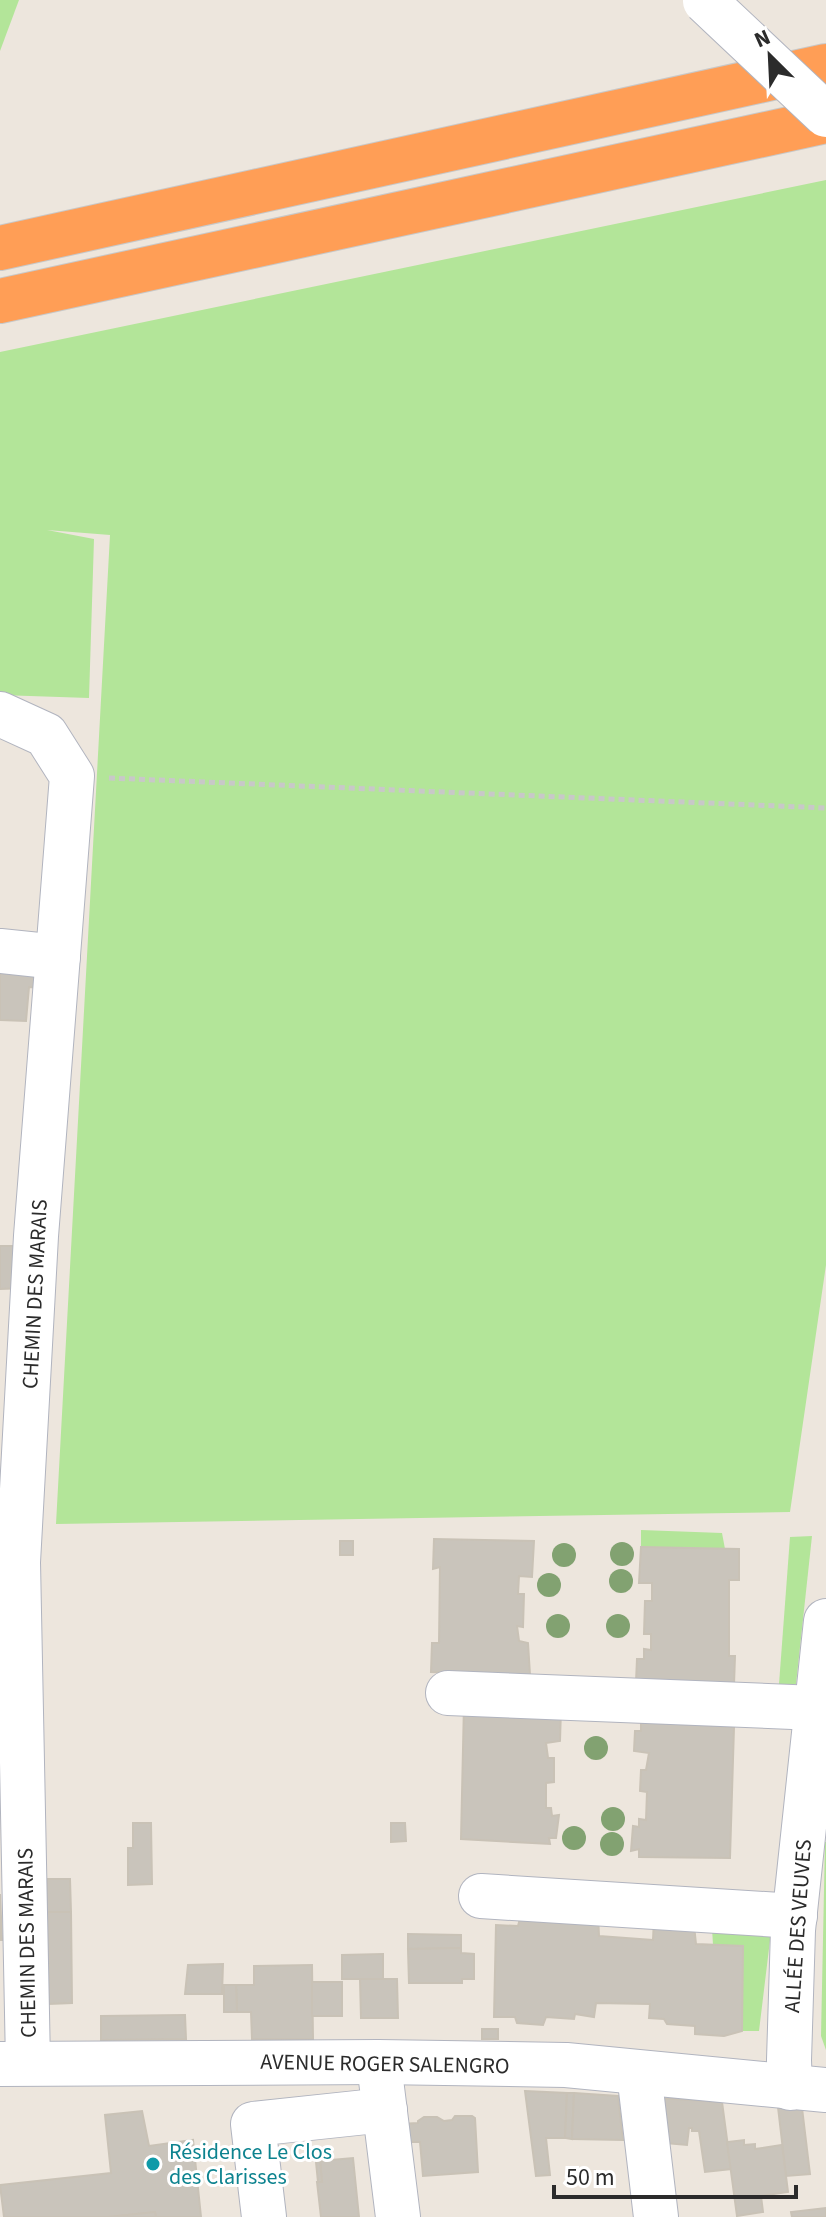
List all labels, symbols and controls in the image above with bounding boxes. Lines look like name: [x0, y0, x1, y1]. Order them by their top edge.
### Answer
north arrow: [730, 16, 810, 96]
text: N: [749, 21, 775, 56]
street label: CHEMIN DES MARAIS: [14, 1198, 56, 1390]
street label: ALLÉE DES VEUVES: [776, 1838, 820, 2014]
street label: CHEMIN DES MARAIS: [9, 1848, 45, 2038]
street label: AVENUE ROGER SALENGRO: [260, 2046, 510, 2082]
place label: Résidence Le Clos des Clarisses: [169, 2136, 332, 2193]
scale bar: [554, 2149, 796, 2199]
marker: Résidence Le Clos des Clarisses: [144, 2155, 162, 2173]
text: 50 m: [566, 2160, 615, 2195]

